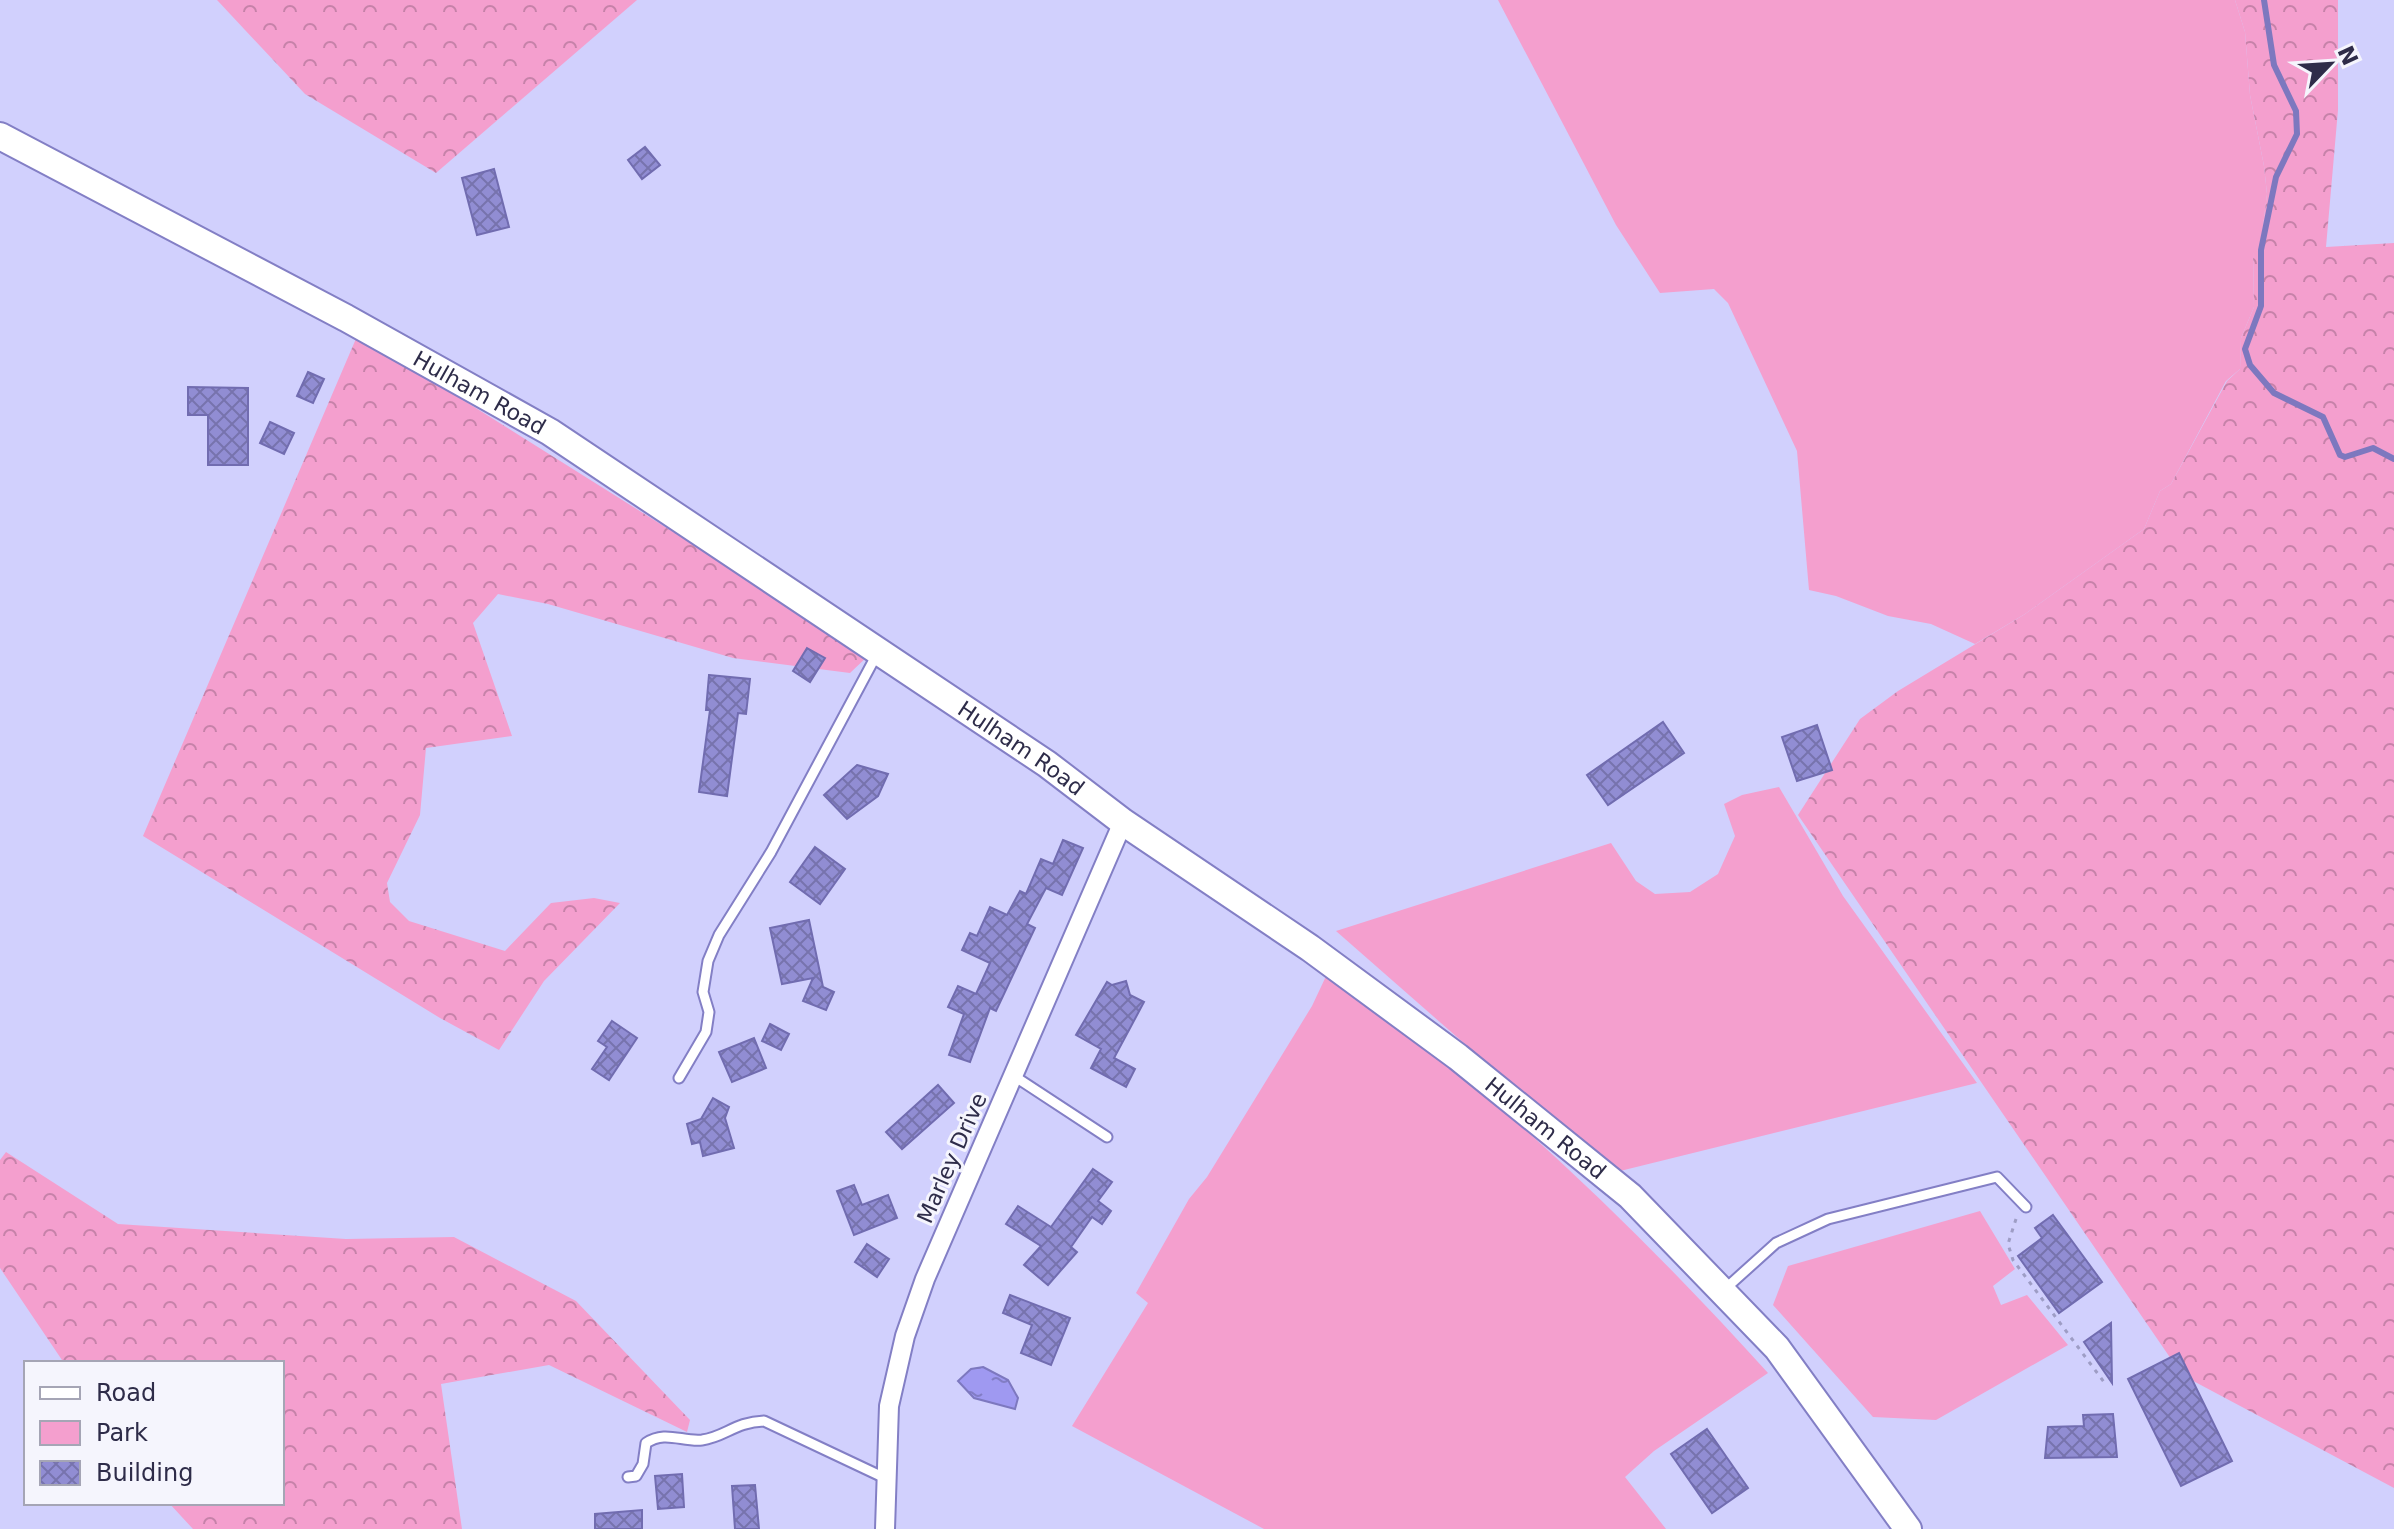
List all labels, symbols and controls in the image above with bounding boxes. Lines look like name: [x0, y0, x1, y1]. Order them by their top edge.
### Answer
north arrow: [2290, 24, 2370, 104]
text: N: [2332, 42, 2363, 69]
street label: Hulham Road: [409, 346, 550, 440]
street label: Hulham Road: [953, 696, 1089, 800]
street label: Hulham Road: [1480, 1072, 1611, 1184]
street label: Marley Drive: [912, 1089, 992, 1227]
legend: [24, 1361, 284, 1505]
text: Road: [96, 1379, 156, 1407]
text: Park: [96, 1419, 148, 1447]
text: Building: [96, 1459, 193, 1487]

